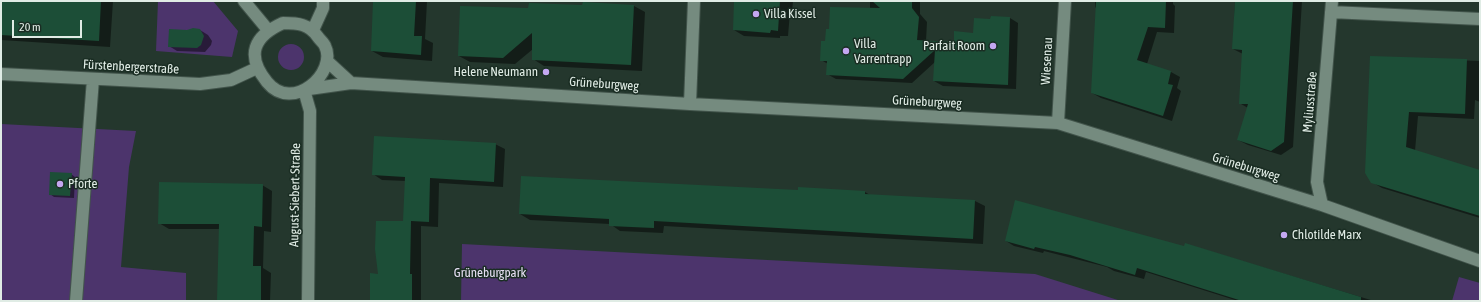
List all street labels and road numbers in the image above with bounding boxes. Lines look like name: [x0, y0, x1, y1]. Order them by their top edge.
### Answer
street label: Wiesenau: [1038, 37, 1056, 85]
street label: Fürstenbergerstraße: [83, 57, 179, 77]
street label: Myliusstraße: [1300, 71, 1320, 133]
street label: Grüneburgweg: [569, 74, 639, 94]
street label: Grüneburgweg: [892, 92, 962, 112]
street label: August-Siebert-Straße: [286, 143, 304, 247]
street label: Grüneburgweg: [1210, 149, 1282, 185]

